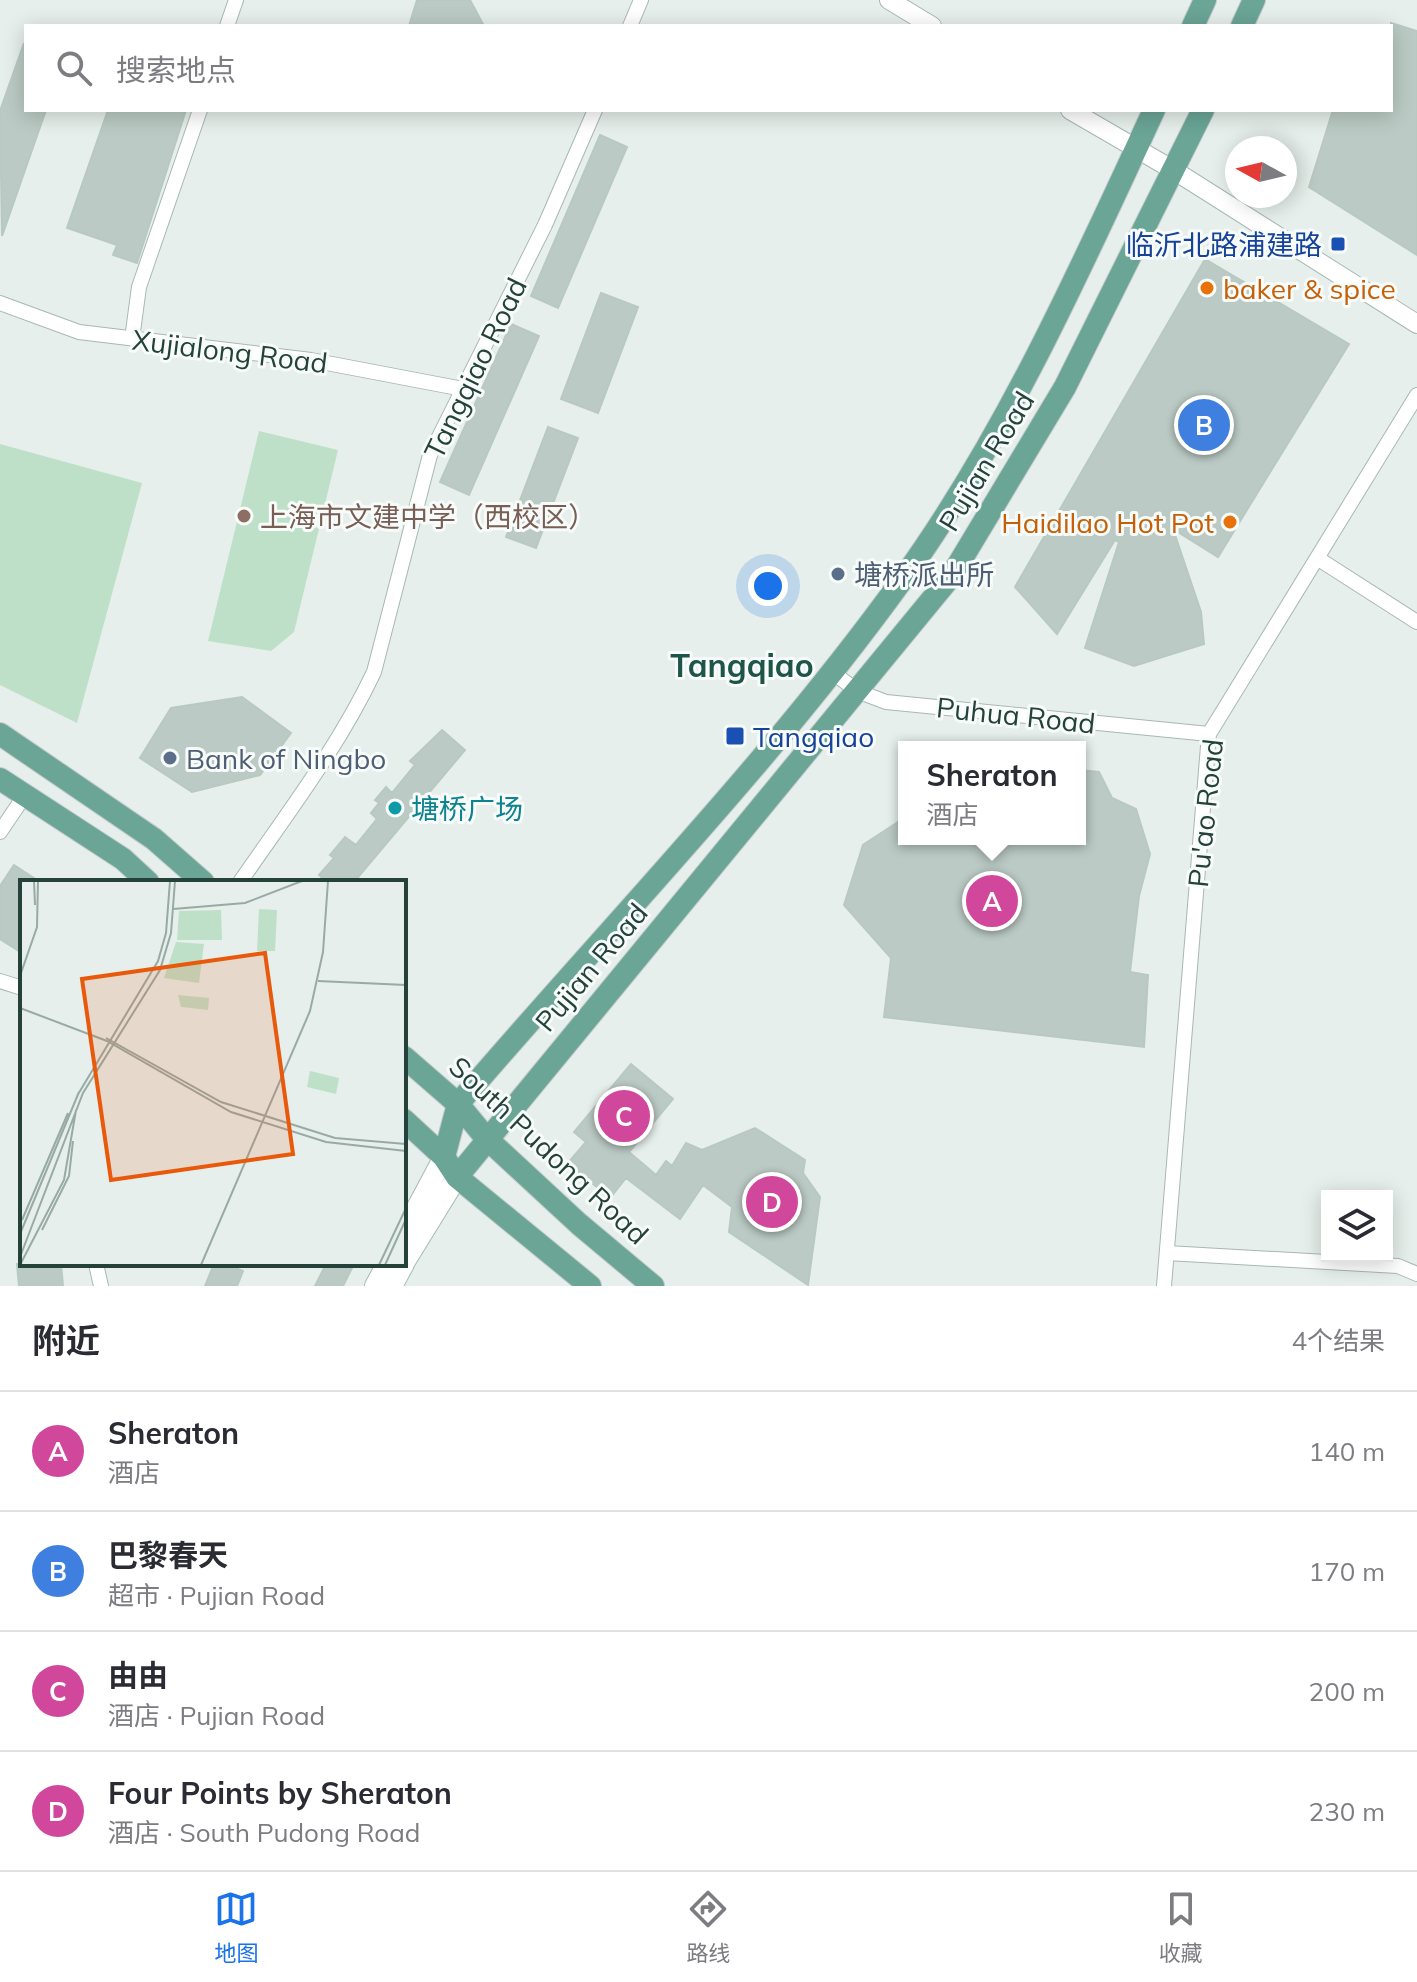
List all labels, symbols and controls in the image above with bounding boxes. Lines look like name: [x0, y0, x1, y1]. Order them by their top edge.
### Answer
search box: [24, 24, 1393, 112]
icon: search: [52, 46, 96, 90]
text: 搜索地点: [116, 51, 236, 89]
north arrow: [1225, 136, 1297, 208]
place label: 临沂北路浦建路: [1126, 227, 1322, 262]
marker: 临沂北路浦建路: [1329, 235, 1347, 253]
place label: baker & spice: [1223, 271, 1396, 306]
street label: Tangqiao Road: [416, 272, 534, 464]
marker: baker & spice: [1198, 279, 1216, 297]
street label: Xujialong Road: [130, 322, 330, 380]
street label: Pujian Road: [931, 385, 1041, 537]
pin: B: [1178, 395, 1230, 455]
place label: 上海市文建中学（西校区）: [260, 499, 596, 534]
place label: Haidilao Hot Pot: [1001, 505, 1214, 540]
marker: 上海市文建中学（西校区）: [235, 507, 253, 525]
marker: Haidilao Hot Pot: [1221, 513, 1239, 531]
place label: 塘桥派出所: [854, 557, 994, 592]
marker: 塘桥派出所: [829, 565, 847, 583]
your location: [748, 566, 788, 606]
district label: Tangqiao: [670, 645, 814, 685]
street label: Puhua Road: [935, 689, 1097, 741]
place label: Tangqiao: [753, 719, 874, 754]
marker: Tangqiao: [724, 725, 746, 747]
street label: Pu'ao Road: [1180, 737, 1230, 889]
place label: Bank of Ningbo: [186, 741, 386, 776]
popup: [898, 741, 1086, 845]
marker: Bank of Ningbo: [161, 749, 179, 767]
text: Sheraton: [926, 756, 1058, 794]
place label: 塘桥广场: [411, 791, 523, 826]
text: 酒店: [926, 798, 978, 831]
marker: 塘桥广场: [386, 799, 404, 817]
pin: A: [966, 871, 1018, 931]
inset map: [20, 880, 406, 1266]
street label: Pujian Road: [527, 896, 655, 1038]
street label: South Pudong Road: [442, 1049, 656, 1251]
pin: C: [598, 1086, 650, 1146]
pin: D: [746, 1172, 798, 1232]
map controls: [1321, 1190, 1393, 1262]
button: layers: [1321, 1190, 1393, 1262]
text: 附近: [32, 1319, 100, 1362]
text: 4个结果: [1291, 1324, 1385, 1357]
text: Sheraton: [108, 1414, 239, 1452]
text: A: [48, 1435, 68, 1468]
text: 140 m: [1309, 1435, 1385, 1468]
text: 酒店: [108, 1456, 160, 1489]
text: 巴黎春天: [108, 1536, 228, 1574]
text: B: [49, 1555, 67, 1588]
text: 170 m: [1309, 1555, 1385, 1588]
text: 超市 · Pujian Road: [108, 1579, 325, 1612]
text: 由由: [108, 1656, 168, 1694]
text: C: [49, 1675, 67, 1708]
text: 200 m: [1309, 1675, 1385, 1708]
text: 酒店 · Pujian Road: [108, 1699, 325, 1732]
text: Four Points by Sheraton: [108, 1774, 452, 1812]
text: D: [48, 1795, 68, 1828]
text: 230 m: [1309, 1795, 1385, 1828]
text: 酒店 · South Pudong Road: [108, 1816, 420, 1849]
tab: 地图: [214, 1887, 258, 1967]
tab: 路线: [686, 1887, 731, 1967]
tab: 收藏: [1159, 1887, 1203, 1967]

